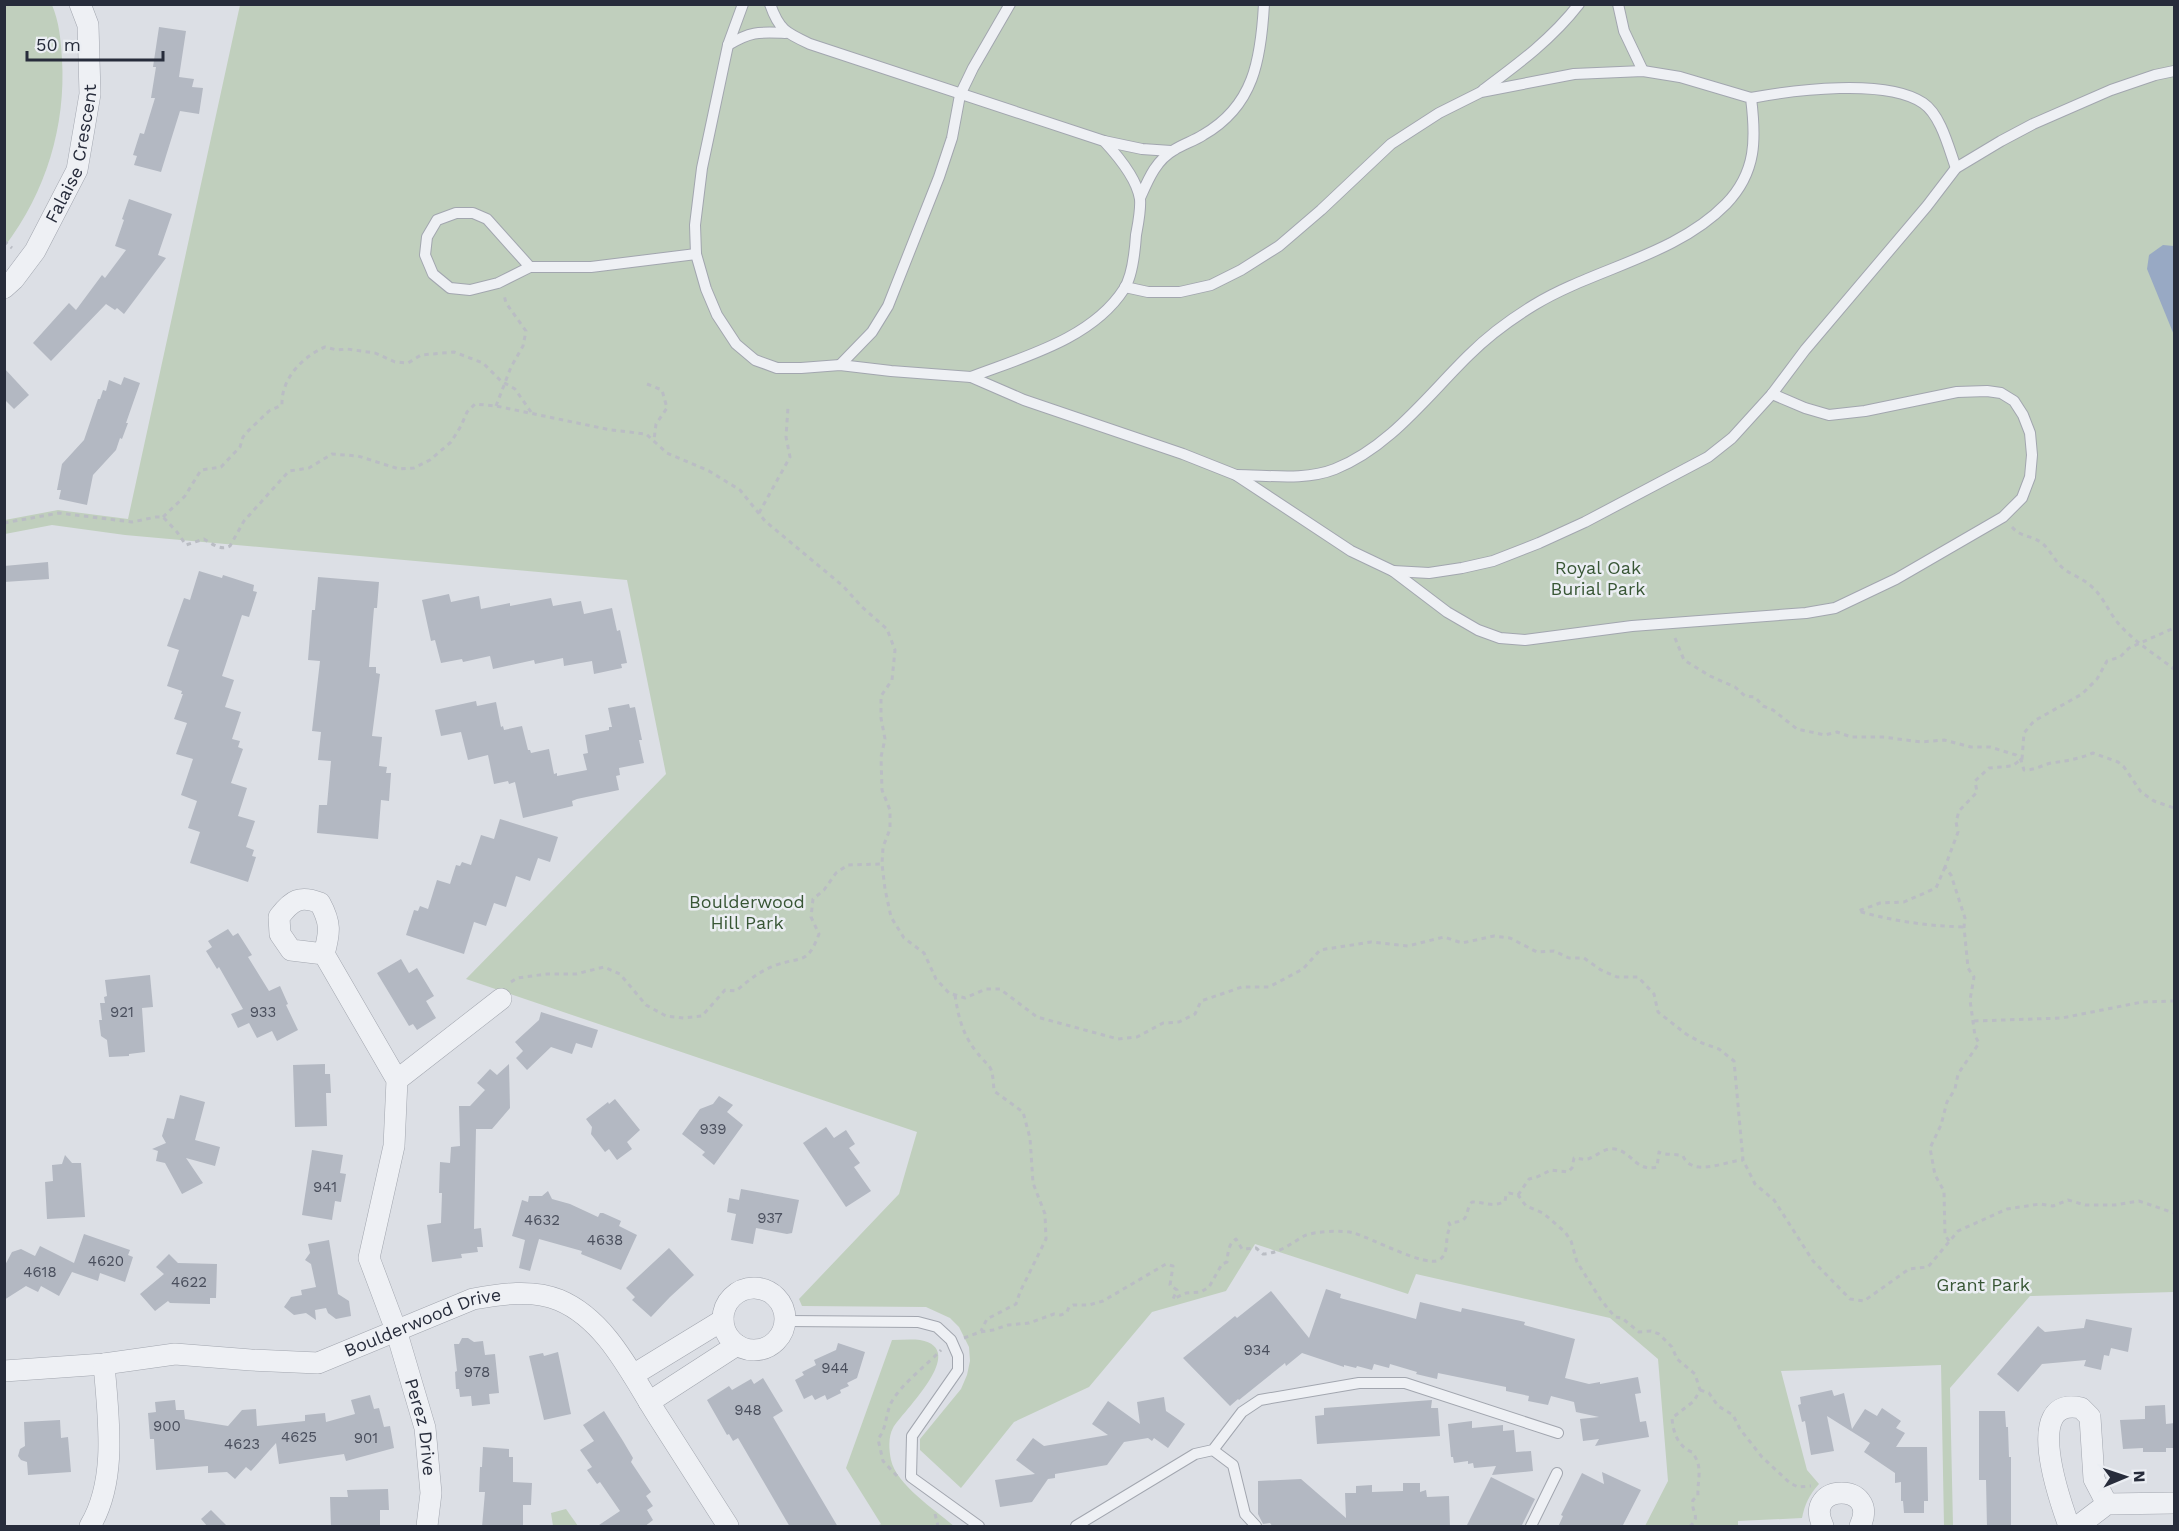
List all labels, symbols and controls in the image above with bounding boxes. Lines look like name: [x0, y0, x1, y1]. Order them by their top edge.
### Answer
scale bar: [27, 24, 164, 62]
text: 50 m: [36, 34, 81, 55]
street label: Falaise Crescent: [40, 83, 100, 226]
park label: Royal Oak Burial Park: [1551, 557, 1645, 599]
park label: Boulderwood Hill Park: [689, 891, 805, 933]
house number: 921: [110, 1003, 134, 1021]
house number: 933: [250, 1003, 276, 1021]
house number: 939: [700, 1120, 726, 1138]
house number: 941: [313, 1178, 337, 1196]
house number: 937: [757, 1209, 783, 1227]
house number: 4632: [524, 1211, 560, 1229]
house number: 4638: [587, 1231, 623, 1249]
house number: 4620: [88, 1252, 124, 1270]
house number: 4618: [23, 1263, 57, 1281]
house number: 4622: [171, 1273, 207, 1291]
park label: Grant Park: [1936, 1274, 2030, 1295]
street label: Boulderwood Drive: [341, 1284, 502, 1361]
house number: 934: [1244, 1341, 1270, 1359]
house number: 944: [821, 1359, 849, 1377]
house number: 978: [464, 1363, 490, 1381]
street label: Perez Drive: [401, 1376, 440, 1477]
house number: 948: [734, 1401, 762, 1419]
house number: 900: [153, 1417, 181, 1435]
house number: 4625: [281, 1428, 317, 1446]
house number: 901: [354, 1429, 378, 1447]
house number: 4623: [224, 1435, 260, 1453]
north arrow: [2095, 1447, 2155, 1507]
text: N: [2130, 1470, 2149, 1483]

